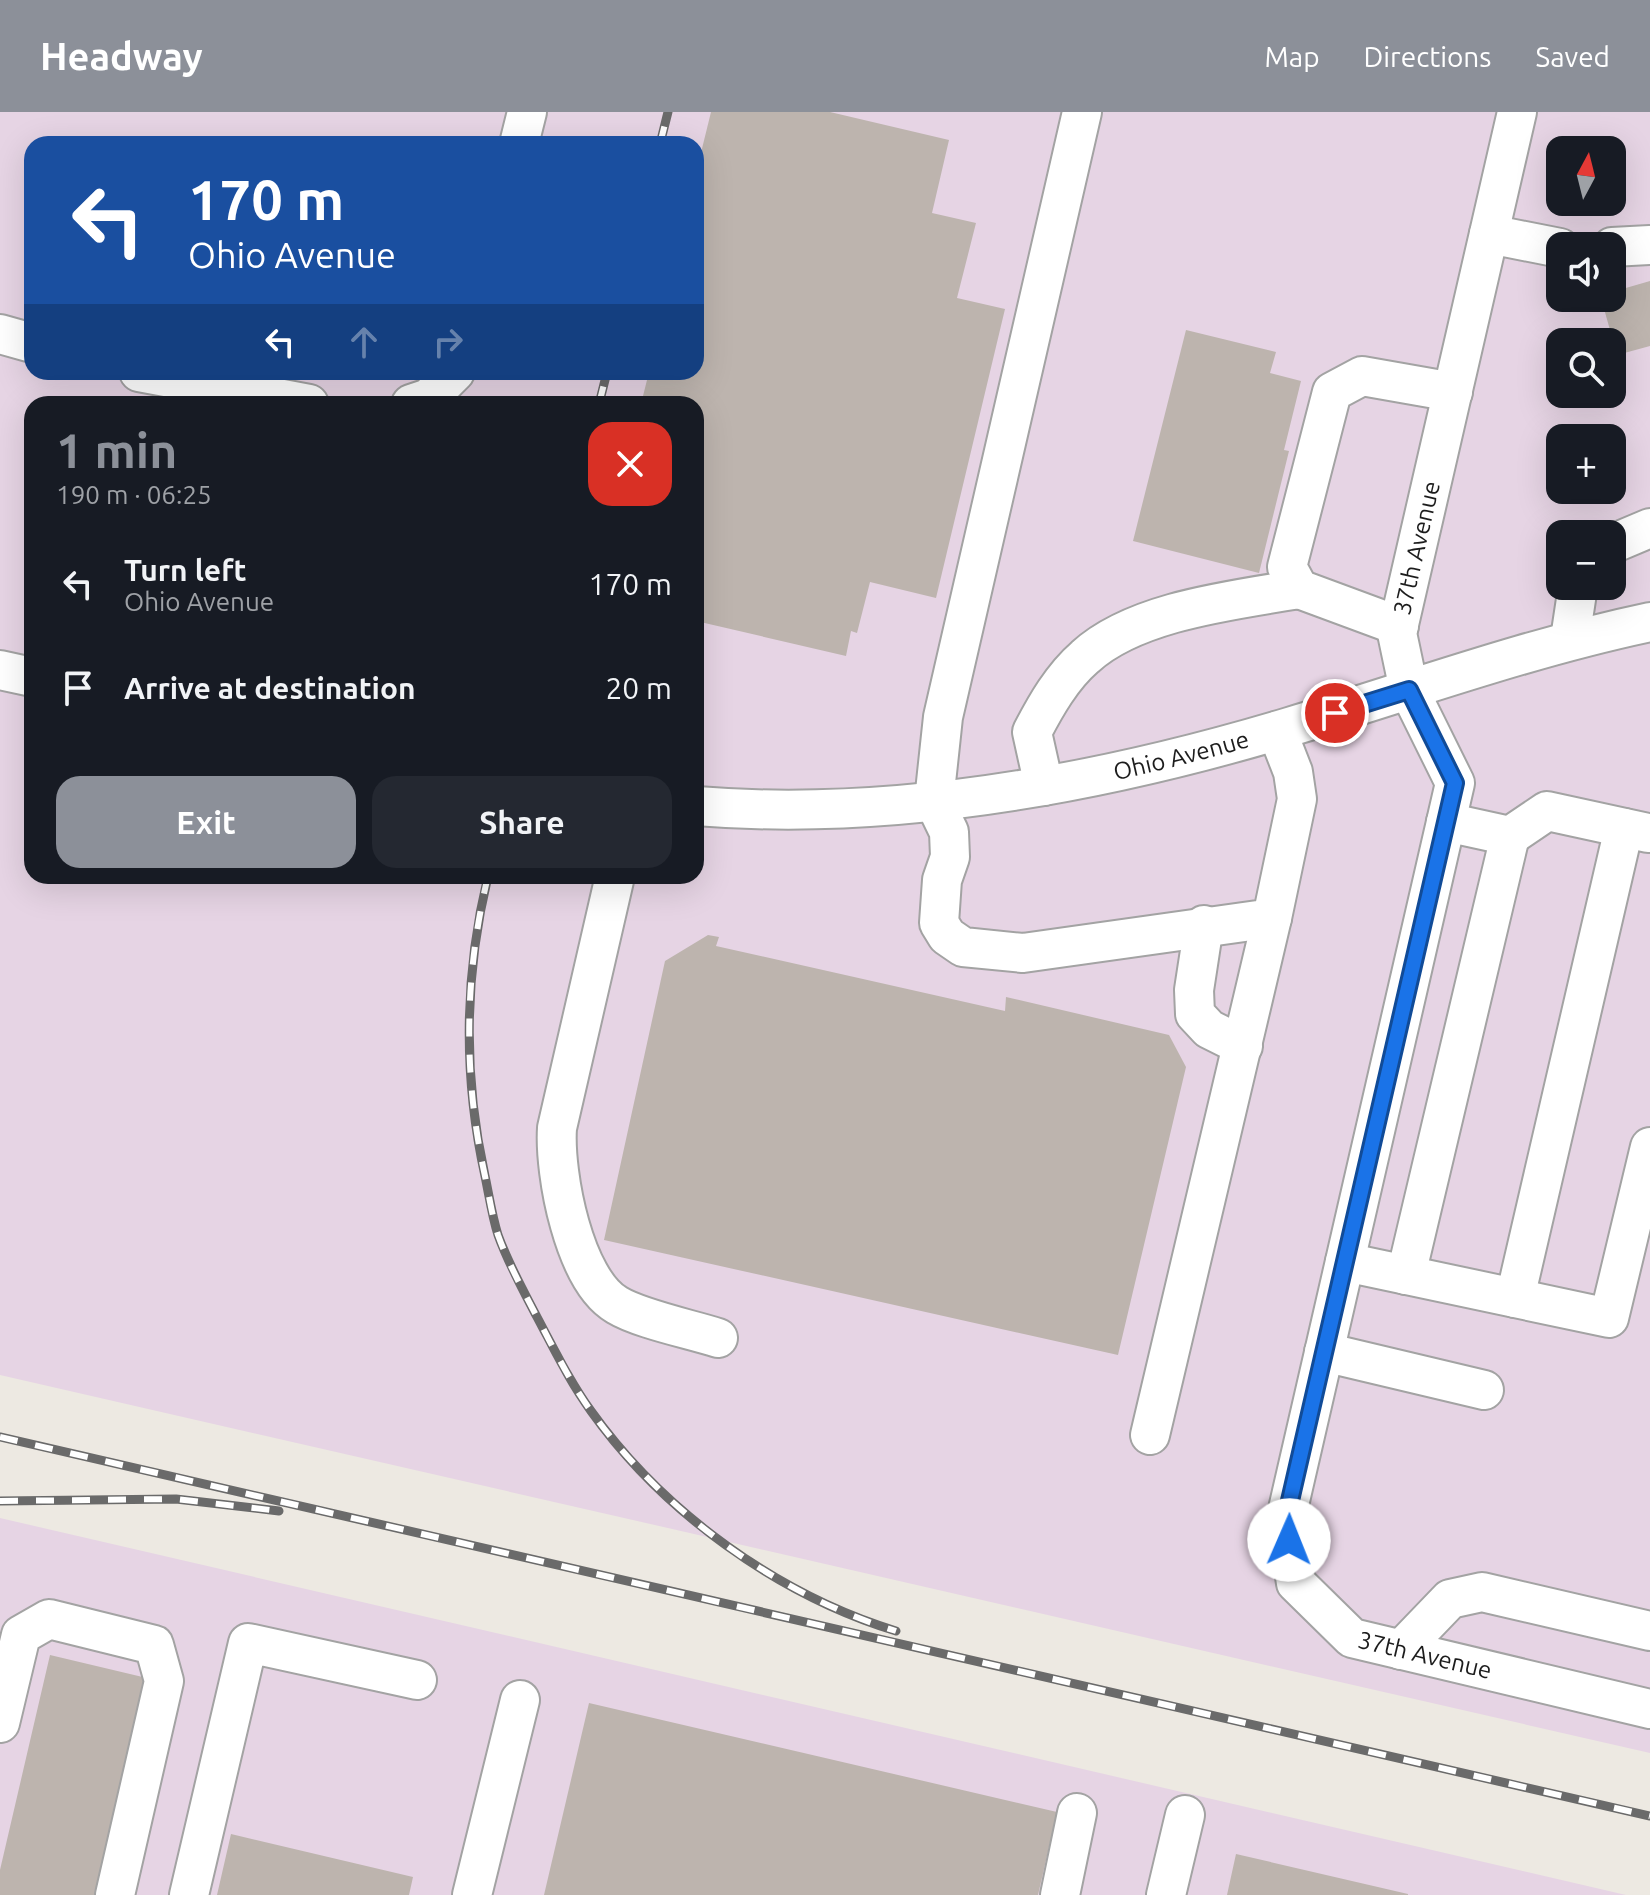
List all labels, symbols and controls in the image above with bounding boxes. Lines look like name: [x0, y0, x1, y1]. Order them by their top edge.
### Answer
text: Headway: [40, 35, 203, 77]
text: Map: [1264, 41, 1320, 72]
text: Directions: [1364, 41, 1491, 72]
text: Saved: [1535, 41, 1610, 72]
north arrow: [1546, 136, 1626, 216]
map controls: [1546, 136, 1626, 600]
icon: left: [56, 168, 160, 272]
text: 170 m: [188, 168, 344, 231]
button: sound: [1546, 232, 1626, 312]
text: Ohio Avenue: [188, 234, 396, 275]
icon: left: [258, 320, 302, 364]
icon: ahead: [342, 320, 386, 364]
icon: right: [426, 320, 470, 364]
button: search: [1546, 328, 1626, 408]
button: close: [588, 422, 672, 506]
text: 1 min: [56, 423, 177, 477]
button: +: [1546, 424, 1626, 504]
street label: 37th Avenue: [1388, 478, 1445, 617]
text: 190 m · 06:25: [56, 480, 212, 509]
button: −: [1546, 520, 1626, 600]
text: Turn left: [124, 553, 246, 587]
icon: left: [56, 562, 100, 606]
text: 170 m: [588, 567, 672, 601]
text: Ohio Avenue: [124, 587, 274, 616]
icon: arrive: [56, 666, 100, 710]
text: Arrive at destination: [124, 671, 416, 705]
text: 20 m: [605, 671, 672, 705]
pin: [1301, 679, 1369, 747]
icon: arrive: [1313, 691, 1357, 735]
street label: Ohio Avenue: [1111, 725, 1252, 785]
button: Exit: [56, 776, 356, 868]
button: Share: [372, 776, 672, 868]
position arrow: [1247, 1498, 1331, 1582]
street label: 37th Avenue: [1355, 1626, 1495, 1684]

